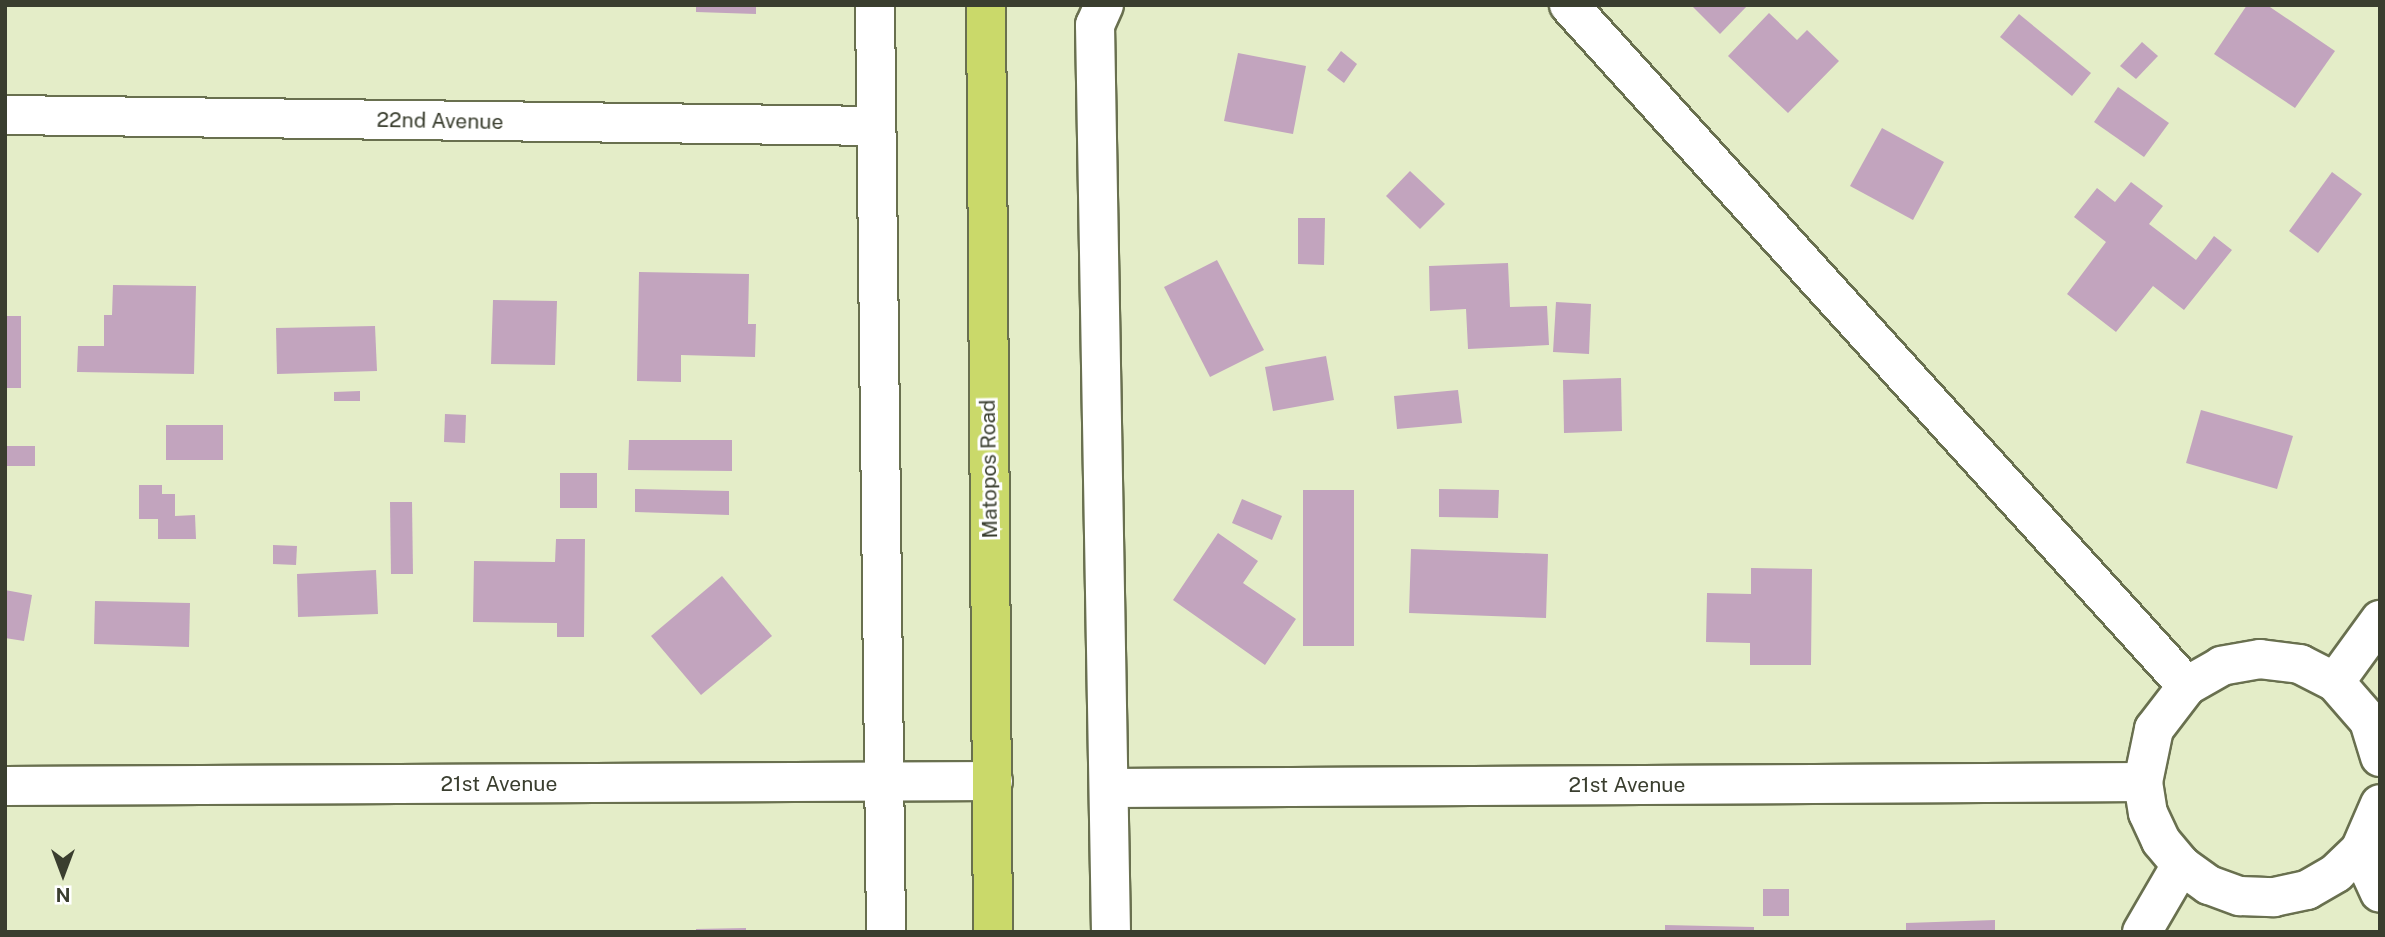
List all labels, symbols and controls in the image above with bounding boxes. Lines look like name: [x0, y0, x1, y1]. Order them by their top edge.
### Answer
street label: 22nd Avenue: [376, 107, 504, 135]
street label: Matopos Road: [975, 399, 1003, 539]
street label: 21st Avenue: [441, 771, 557, 797]
street label: 21st Avenue: [1569, 772, 1685, 798]
north arrow: [28, 839, 98, 909]
text: N: [56, 884, 70, 906]

